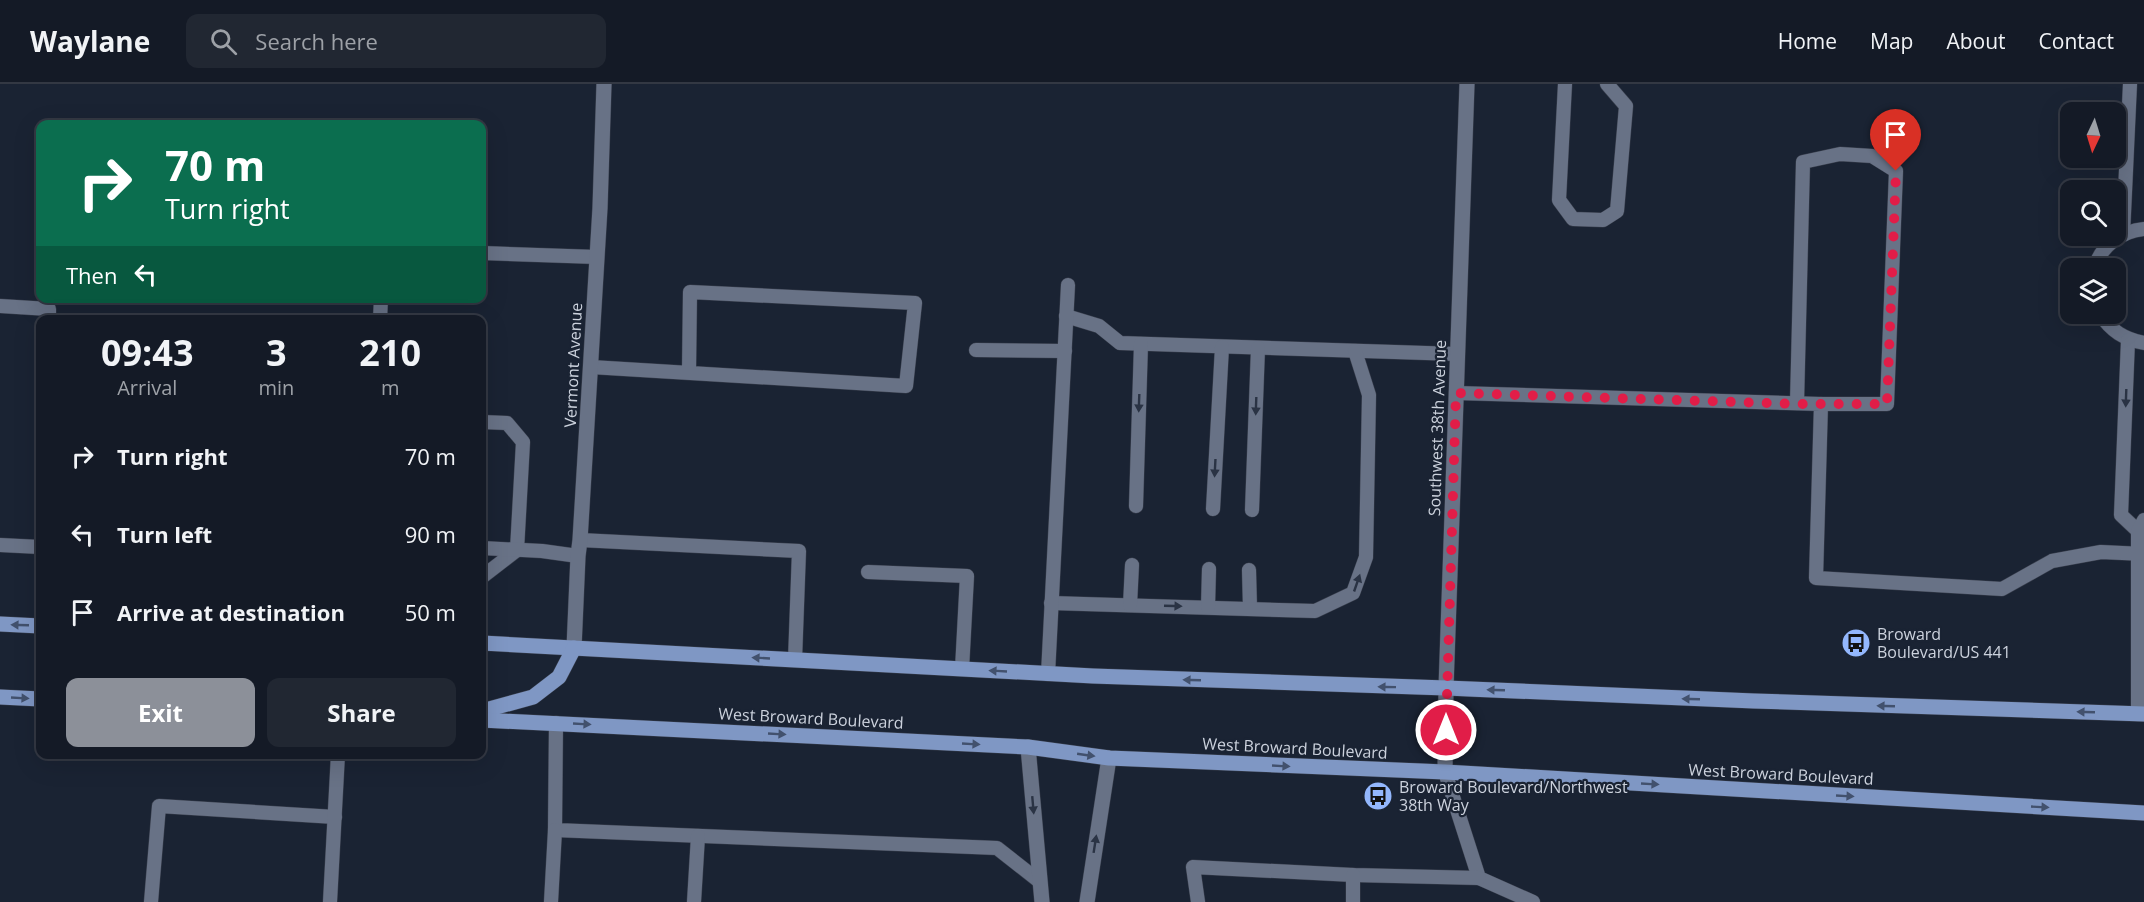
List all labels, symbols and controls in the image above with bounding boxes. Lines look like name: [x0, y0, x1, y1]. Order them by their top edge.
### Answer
search box: [186, 14, 606, 68]
text: Waylane: [30, 22, 150, 60]
icon: search: [207, 25, 240, 58]
text: Search here: [255, 26, 378, 56]
text: Home: [1778, 27, 1837, 55]
text: Map: [1870, 27, 1913, 55]
text: About: [1946, 27, 2006, 55]
text: Contact: [2039, 27, 2114, 55]
north arrow: [2060, 102, 2126, 168]
map controls: [2060, 102, 2126, 324]
pin: [1870, 109, 1921, 171]
icon: arrive: [1879, 118, 1912, 151]
text: 70 m: [165, 136, 265, 193]
icon: right: [66, 144, 144, 222]
button: search: [2060, 180, 2126, 246]
text: Turn right: [165, 190, 290, 227]
icon: left: [129, 258, 162, 291]
button: layers: [2060, 258, 2126, 324]
text: Then: [66, 260, 117, 290]
street label: Vermont Avenue: [559, 302, 587, 428]
text: 09:43: [101, 328, 194, 377]
text: 3: [266, 328, 287, 377]
text: 210: [359, 328, 421, 377]
street label: Southwest 38th Avenue: [1423, 340, 1451, 516]
text: Arrival: [117, 374, 177, 401]
text: min: [258, 374, 294, 401]
text: m: [381, 374, 399, 401]
one-way arrow: [2121, 389, 2130, 408]
one-way arrow: [1135, 393, 1144, 412]
one-way arrow: [1251, 397, 1260, 416]
icon: right: [66, 440, 99, 473]
text: Turn right: [117, 441, 228, 471]
text: 70 m: [405, 441, 456, 471]
one-way arrow: [1211, 458, 1220, 477]
icon: left: [66, 518, 99, 551]
text: Turn left: [117, 519, 212, 549]
text: 90 m: [405, 519, 456, 549]
one-way arrow: [1352, 574, 1362, 592]
icon: arrive: [66, 596, 99, 629]
text: Arrive at destination: [117, 597, 345, 627]
text: 50 m: [405, 597, 456, 627]
one-way arrow: [1163, 601, 1182, 611]
one-way arrow: [11, 621, 30, 630]
place label: Broward Boulevard/US 441: [1877, 623, 2011, 663]
bus stop icon: Broward Boulevard/US 441: [1840, 627, 1872, 659]
one-way arrow: [752, 653, 771, 663]
one-way arrow: [988, 666, 1007, 675]
one-way arrow: [1183, 675, 1202, 685]
button: Exit: [66, 678, 255, 747]
button: Share: [267, 678, 456, 747]
one-way arrow: [1378, 682, 1397, 692]
one-way arrow: [1487, 686, 1506, 695]
one-way arrow: [11, 693, 30, 702]
one-way arrow: [1682, 694, 1701, 703]
position arrow: [1414, 698, 1478, 762]
one-way arrow: [1876, 701, 1895, 710]
street label: West Broward Boulevard: [718, 702, 904, 734]
one-way arrow: [2076, 707, 2095, 717]
one-way arrow: [572, 720, 591, 729]
one-way arrow: [767, 730, 786, 739]
street label: West Broward Boulevard: [1202, 732, 1388, 764]
one-way arrow: [962, 740, 981, 749]
one-way arrow: [1077, 750, 1096, 760]
street label: West Broward Boulevard: [1688, 758, 1874, 790]
one-way arrow: [1271, 761, 1290, 770]
place label: Broward Boulevard/Northwest 38th Way: [1399, 776, 1628, 816]
bus stop icon: Broward Boulevard/Northwest 38th Way: [1362, 780, 1394, 812]
one-way arrow: [1641, 780, 1660, 789]
one-way arrow: [1836, 791, 1855, 800]
one-way arrow: [1028, 796, 1038, 815]
one-way arrow: [2030, 802, 2049, 811]
one-way arrow: [1090, 834, 1099, 853]

